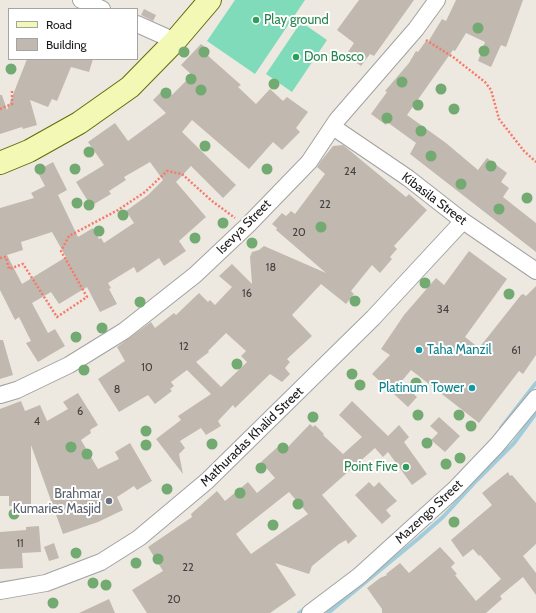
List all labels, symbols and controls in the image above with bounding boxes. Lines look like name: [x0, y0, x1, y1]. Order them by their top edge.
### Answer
legend: [8, 8, 138, 60]
place label: Play ground: [264, 12, 329, 28]
marker: Play ground: [251, 15, 261, 25]
text: Road: [46, 17, 72, 32]
text: Building: [46, 37, 87, 52]
place label: Don Bosco: [304, 49, 364, 65]
marker: Don Bosco: [291, 52, 301, 62]
house number: 24: [344, 165, 356, 179]
street label: Kibasila Street: [398, 169, 470, 229]
street label: Isevya Street: [214, 197, 274, 257]
house number: 22: [319, 198, 331, 212]
house number: 20: [292, 226, 306, 240]
house number: 18: [266, 261, 276, 275]
house number: 16: [242, 287, 252, 301]
house number: 34: [437, 303, 449, 317]
house number: 12: [179, 340, 189, 354]
place label: Taha Manzil: [427, 342, 492, 358]
house number: 61: [511, 344, 521, 358]
marker: Taha Manzil: [414, 345, 424, 355]
house number: 10: [141, 361, 153, 375]
place label: Platinum Tower: [379, 380, 464, 396]
house number: 8: [114, 383, 120, 397]
marker: Platinum Tower: [467, 383, 477, 393]
street label: Mathuradas Khalid Street: [197, 384, 307, 490]
house number: 6: [77, 405, 83, 419]
house number: 4: [34, 415, 40, 429]
place label: Point Five: [344, 459, 398, 475]
marker: Point Five: [401, 462, 411, 472]
street label: Mazengo Street: [392, 477, 466, 547]
place label: Brahmar Kumaries Masjid: [13, 486, 101, 517]
marker: Brahmar Kumaries Masjid: [104, 496, 114, 506]
house number: 11: [16, 537, 24, 551]
house number: 22: [182, 561, 194, 575]
house number: 20: [167, 593, 181, 607]

